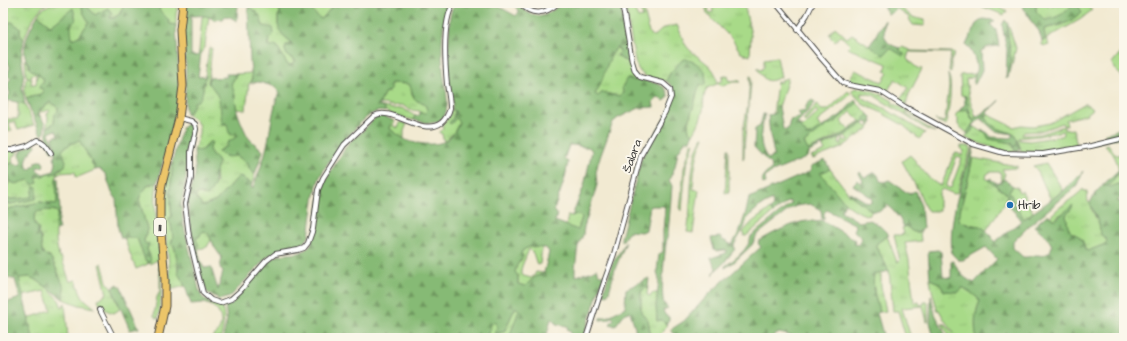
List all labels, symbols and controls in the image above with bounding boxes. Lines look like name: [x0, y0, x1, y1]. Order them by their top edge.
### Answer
street label: Šalara: [619, 137, 646, 175]
place label: Hrib: [1018, 197, 1041, 214]
marker: Hrib: [1005, 200, 1015, 210]
road number: 11: [154, 218, 166, 236]

